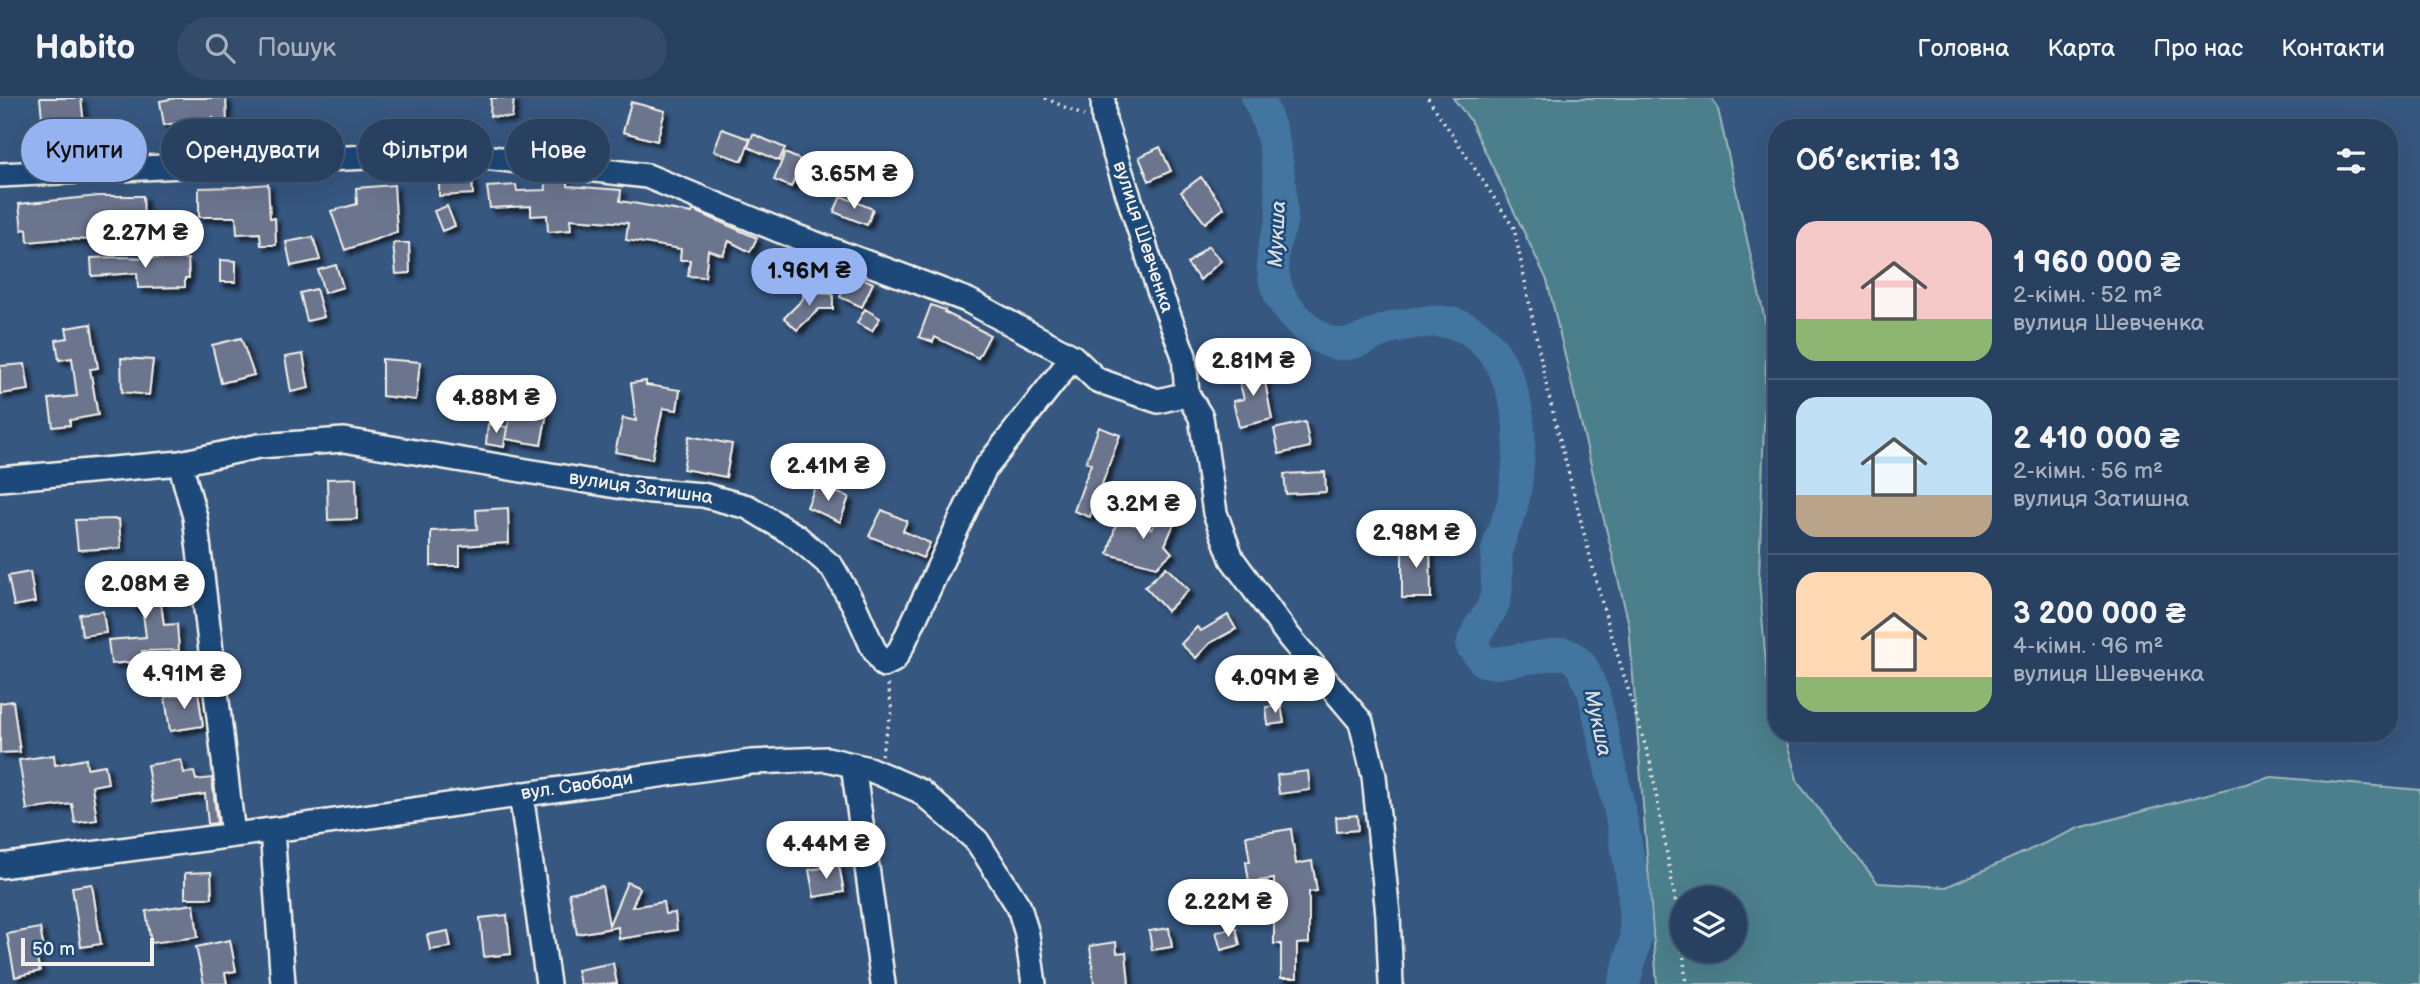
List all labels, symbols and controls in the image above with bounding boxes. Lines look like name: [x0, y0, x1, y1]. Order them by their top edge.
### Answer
search box: [177, 17, 667, 80]
text: Habito: [35, 28, 135, 68]
icon: search: [201, 29, 239, 67]
text: Пошук: [257, 33, 336, 64]
text: Головна: [1918, 34, 2010, 63]
text: Карта: [2048, 34, 2115, 63]
text: Про нас: [2153, 34, 2243, 63]
text: Контакти: [2281, 34, 2385, 63]
chip: Купити: [21, 119, 147, 182]
chip: Орендувати: [161, 119, 344, 182]
chip: Фільтри: [358, 119, 492, 182]
chip: Нове: [506, 119, 610, 182]
icon: filters: [2332, 142, 2370, 180]
text: Об’єктів: 13: [1796, 143, 1960, 179]
pin: 3.65M ₴: [789, 152, 919, 211]
street label: вулиця Шевченка: [1108, 158, 1178, 316]
text: 3.65M ₴: [810, 160, 898, 188]
water label: Мукша: [1263, 200, 1291, 268]
pin: 2.27M ₴: [80, 211, 210, 270]
text: 2.27M ₴: [102, 219, 188, 247]
text: 1 960 000 ₴: [2013, 245, 2180, 281]
pin: 1.96M ₴: [744, 248, 874, 308]
icon: home: [1852, 249, 1936, 333]
text: 1.96M ₴: [767, 257, 851, 285]
text: 2-кімн. · 52 m²: [2013, 281, 2162, 309]
text: вулиця Шевченка: [2013, 309, 2204, 337]
pin: 2.81M ₴: [1188, 338, 1318, 398]
text: 2.81M ₴: [1211, 347, 1295, 375]
pin: 4.88M ₴: [431, 376, 561, 435]
text: 4.88M ₴: [452, 384, 540, 412]
text: 2 410 000 ₴: [2013, 421, 2180, 457]
icon: home: [1852, 425, 1936, 509]
pin: 2.41M ₴: [763, 444, 893, 503]
text: 2.41M ₴: [787, 452, 869, 480]
text: 2-кімн. · 56 m²: [2013, 457, 2163, 485]
street label: вулиця Затишна: [567, 466, 715, 510]
pin: 3.2M ₴: [1086, 482, 1200, 541]
text: вулиця Затишна: [2013, 485, 2189, 513]
text: 3.2M ₴: [1106, 490, 1180, 518]
pin: 2.98M ₴: [1351, 510, 1481, 570]
text: 2.98M ₴: [1372, 519, 1460, 547]
pin: 2.08M ₴: [80, 561, 210, 621]
text: 2.08M ₴: [101, 570, 189, 598]
text: 3 200 000 ₴: [2013, 596, 2186, 632]
icon: home: [1852, 600, 1936, 684]
text: 4-кімн. · 96 m²: [2013, 632, 2164, 660]
pin: 4.91M ₴: [119, 652, 249, 711]
pin: 4.09M ₴: [1210, 656, 1340, 715]
text: 4.91M ₴: [142, 660, 226, 688]
text: вулиця Шевченка: [2013, 660, 2204, 688]
text: 4.09M ₴: [1231, 664, 1319, 692]
water label: Мукша: [1579, 688, 1617, 758]
street label: вул. Свободи: [519, 767, 635, 805]
pin: 4.44M ₴: [761, 822, 891, 881]
text: 4.44M ₴: [782, 830, 870, 858]
pin: 2.22M ₴: [1163, 880, 1293, 939]
map controls: [1670, 886, 1747, 963]
button: layers: [1670, 886, 1747, 963]
text: 2.22M ₴: [1184, 888, 1272, 916]
scale bar: [21, 935, 154, 967]
text: 50 m: [32, 938, 75, 961]

